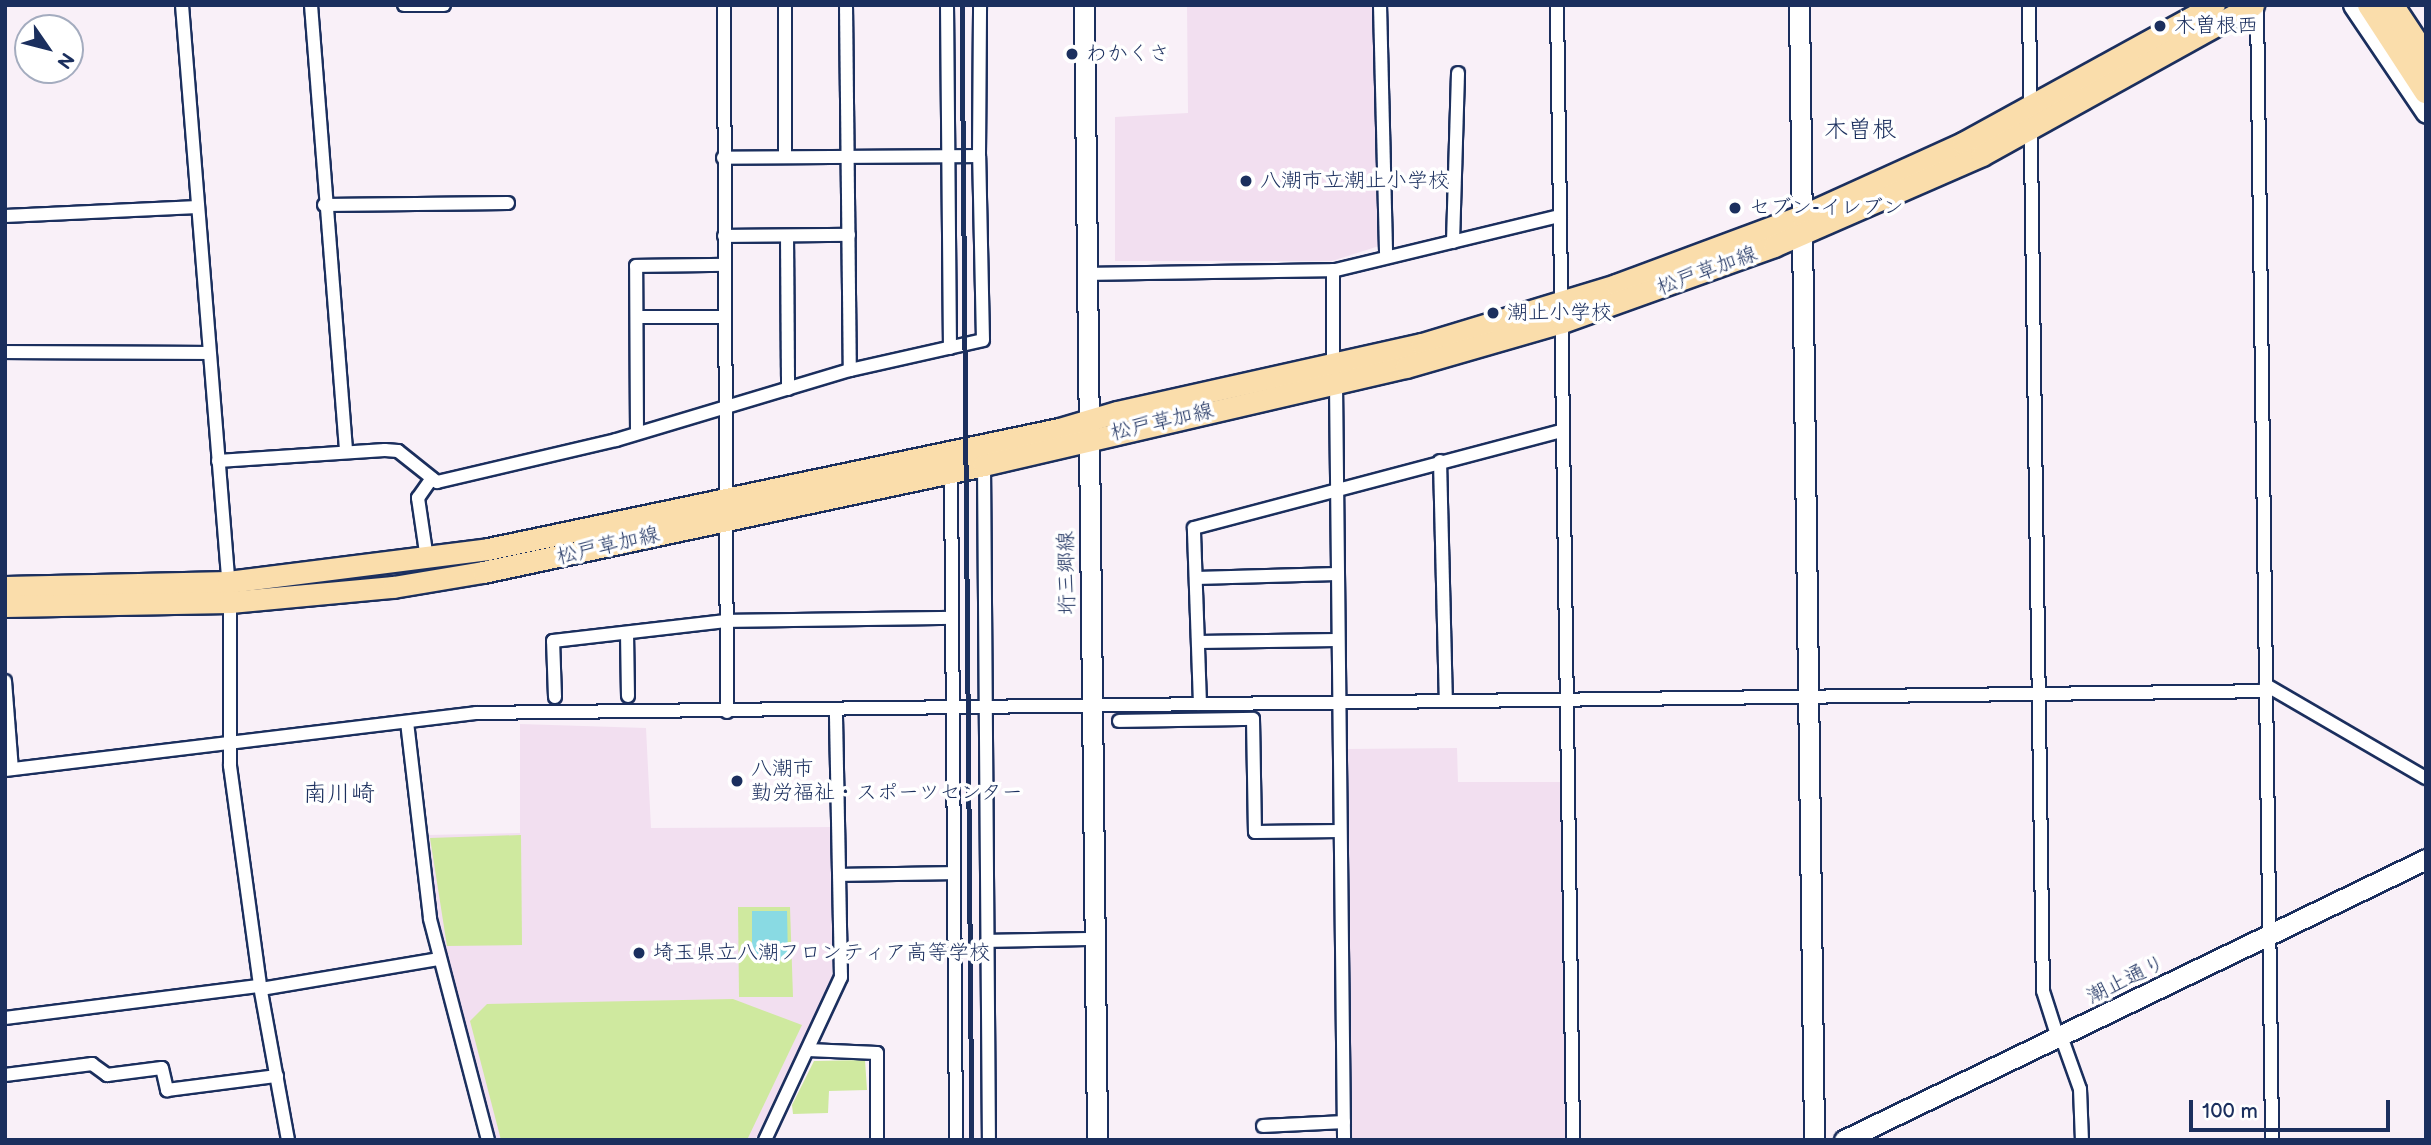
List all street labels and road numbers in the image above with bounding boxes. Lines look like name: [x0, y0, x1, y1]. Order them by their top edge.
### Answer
street label: 松戸草加線: [1653, 241, 1761, 301]
street label: 松戸草加線: [1108, 398, 1216, 446]
street label: 松戸草加線: [554, 522, 662, 570]
street label: 垳三郷線: [1054, 531, 1080, 615]
street label: 潮止通り: [2083, 950, 2169, 1010]

